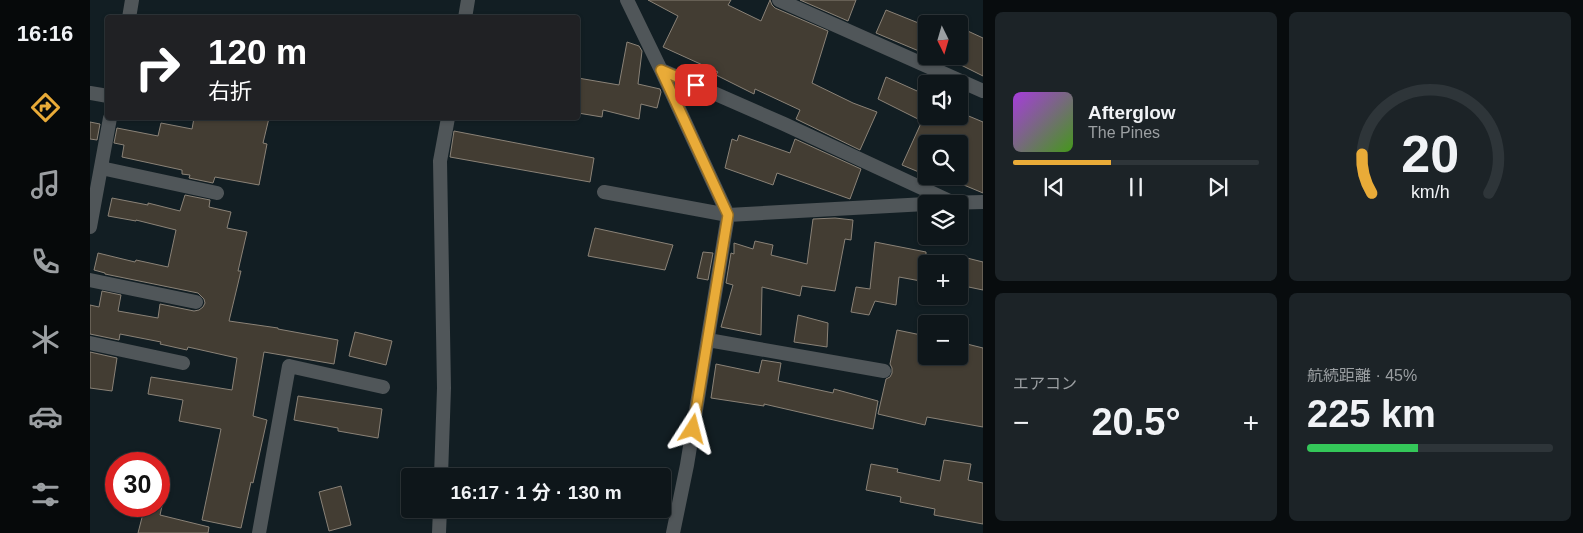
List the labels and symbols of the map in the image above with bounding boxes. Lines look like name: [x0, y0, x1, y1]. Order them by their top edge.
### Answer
north arrow: [918, 15, 968, 65]
pin: [675, 64, 717, 106]
position arrow: [666, 402, 718, 454]
speed limit sign: 30: [105, 452, 170, 517]

